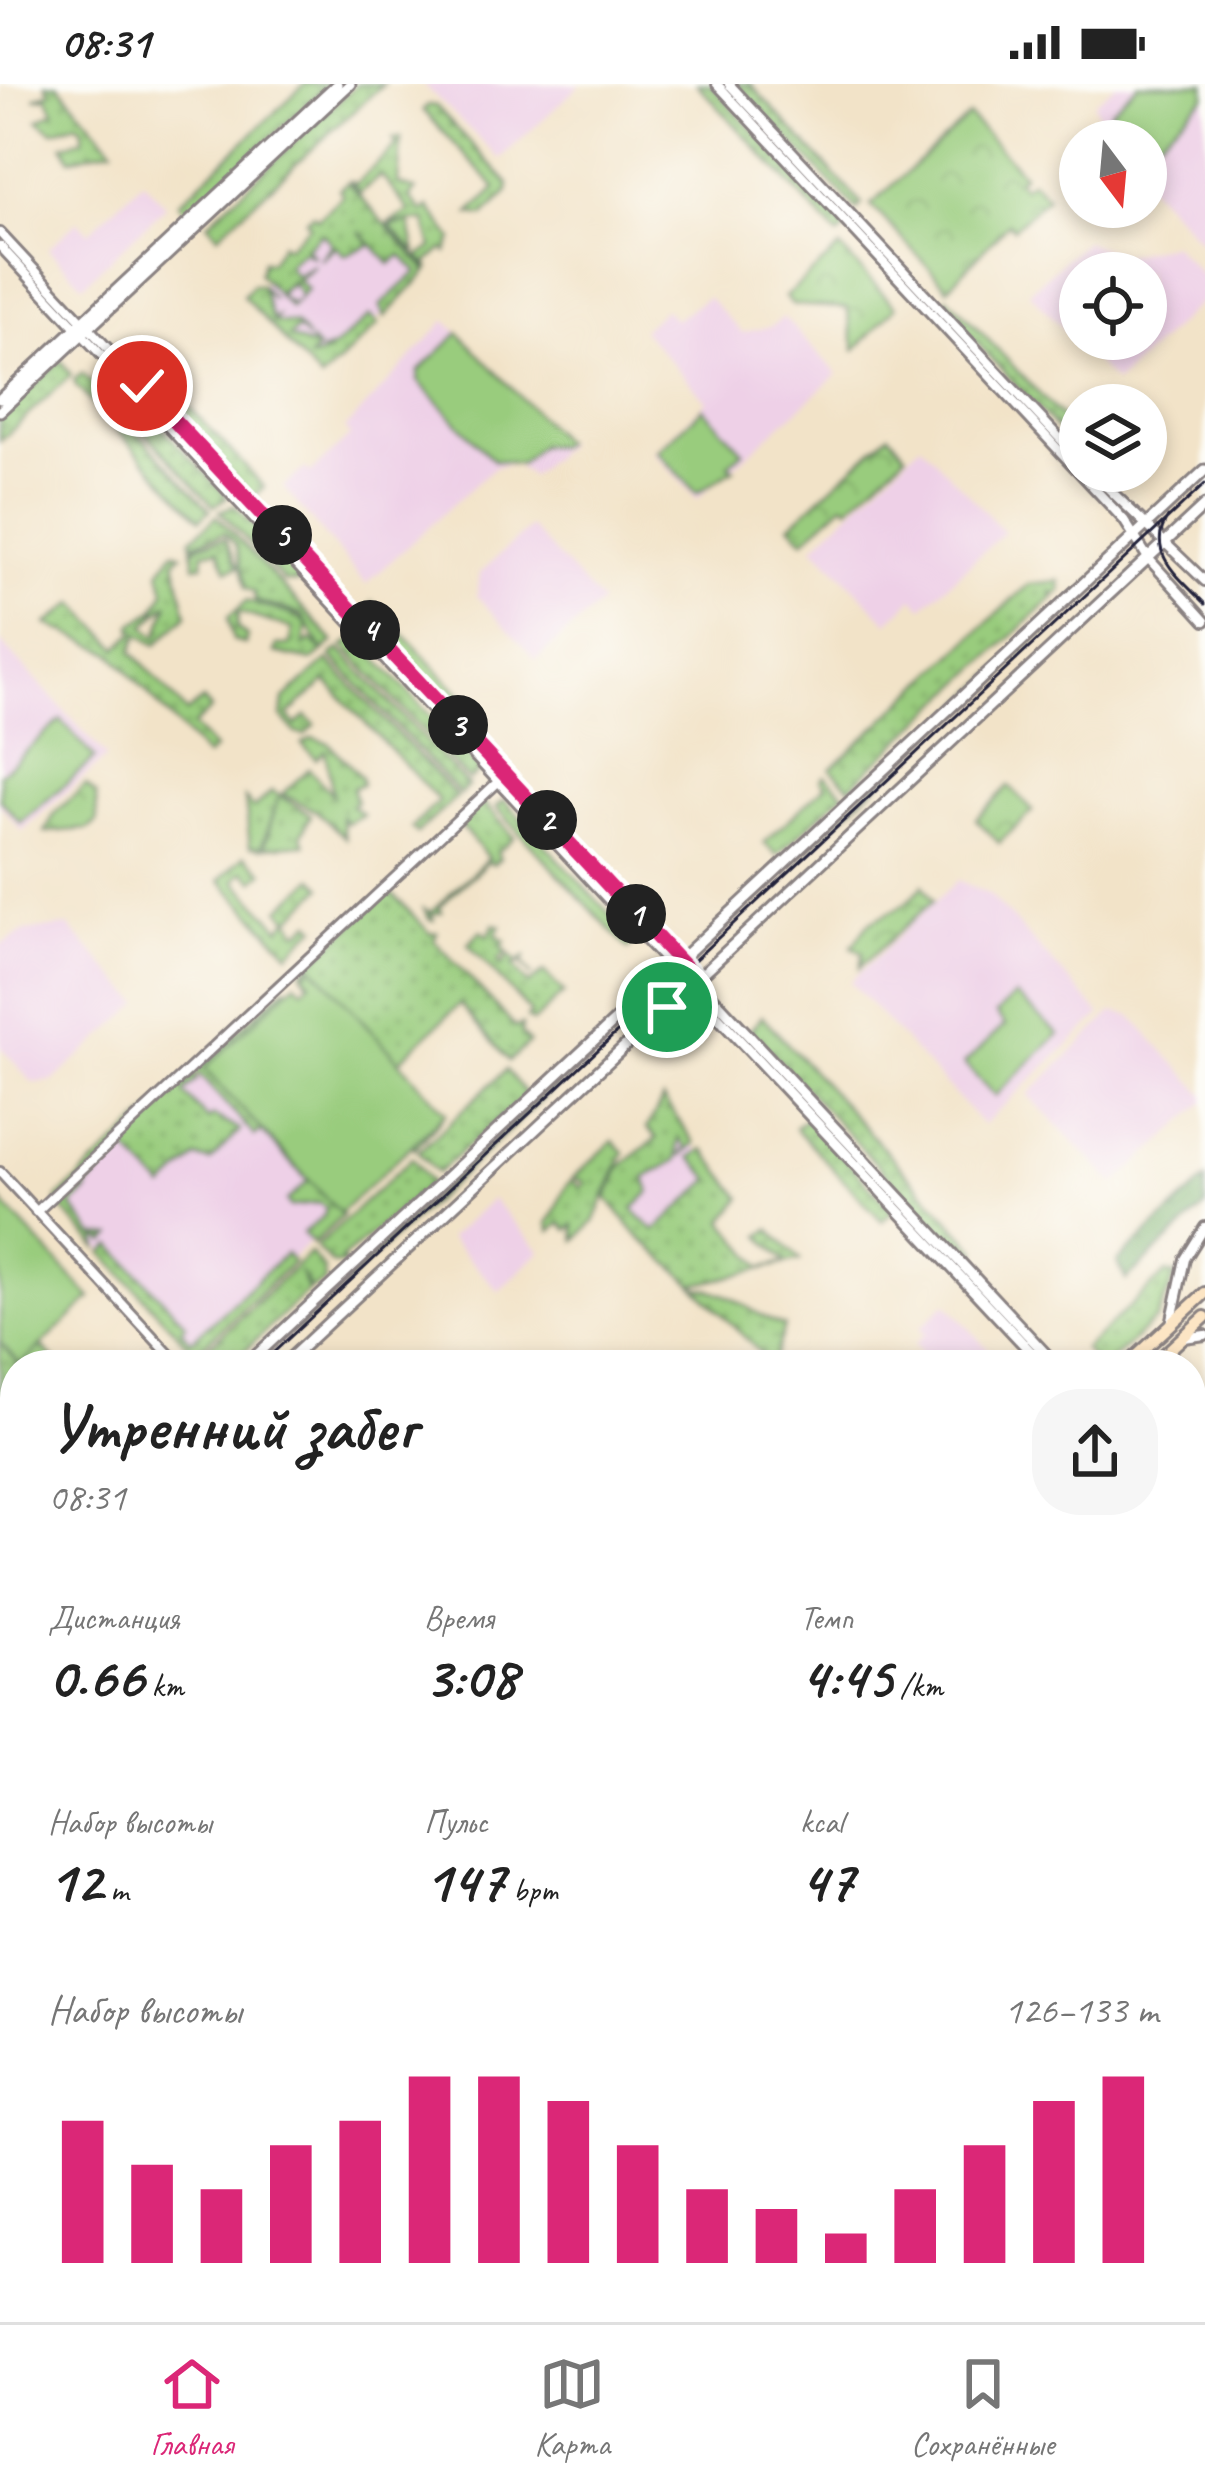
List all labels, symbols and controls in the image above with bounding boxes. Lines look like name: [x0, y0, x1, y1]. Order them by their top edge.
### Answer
text: 08:31: [60, 14, 150, 71]
north arrow: [1059, 120, 1167, 228]
map controls: [1059, 120, 1167, 492]
button: locate: [1059, 252, 1167, 360]
pin: [91, 335, 193, 437]
icon: check: [109, 353, 175, 419]
button: layers: [1059, 384, 1167, 492]
pin: 5: [252, 505, 312, 565]
text: 5: [275, 514, 289, 556]
pin: 4: [340, 600, 400, 660]
text: 4: [363, 609, 377, 651]
pin: 3: [428, 695, 488, 755]
text: 3: [451, 704, 465, 746]
pin: 2: [517, 790, 577, 850]
text: 2: [540, 799, 554, 841]
pin: 1: [606, 884, 666, 944]
text: 1: [629, 893, 643, 935]
pin: [616, 956, 718, 1058]
icon: arrive: [634, 974, 700, 1040]
text: Утренний забег: [48, 1386, 416, 1469]
button: share: [1032, 1389, 1158, 1515]
text: 08:31: [48, 1473, 126, 1522]
text: Дистанция: [48, 1597, 180, 1639]
text: Время: [424, 1597, 494, 1639]
text: Темп: [800, 1597, 853, 1639]
text: 0.66: [48, 1639, 143, 1715]
text: 3:08: [424, 1639, 517, 1715]
text: 4:45: [800, 1639, 892, 1715]
text: km: [143, 1665, 184, 1707]
text: /km: [892, 1665, 943, 1707]
text: Набор высоты: [48, 1801, 212, 1843]
text: Пульс: [424, 1801, 488, 1843]
text: kcal: [800, 1801, 844, 1843]
text: 12: [48, 1843, 102, 1919]
text: 147: [424, 1843, 505, 1919]
text: 47: [800, 1843, 854, 1919]
text: m: [102, 1869, 128, 1911]
text: bpm: [505, 1869, 558, 1911]
text: Набор высоты: [48, 1986, 242, 2035]
text: 126–133 m: [1004, 1986, 1158, 2035]
tab: Главная: [151, 2351, 233, 2465]
tab: Карта: [534, 2351, 610, 2465]
tab: Сохранённые: [911, 2351, 1054, 2465]

